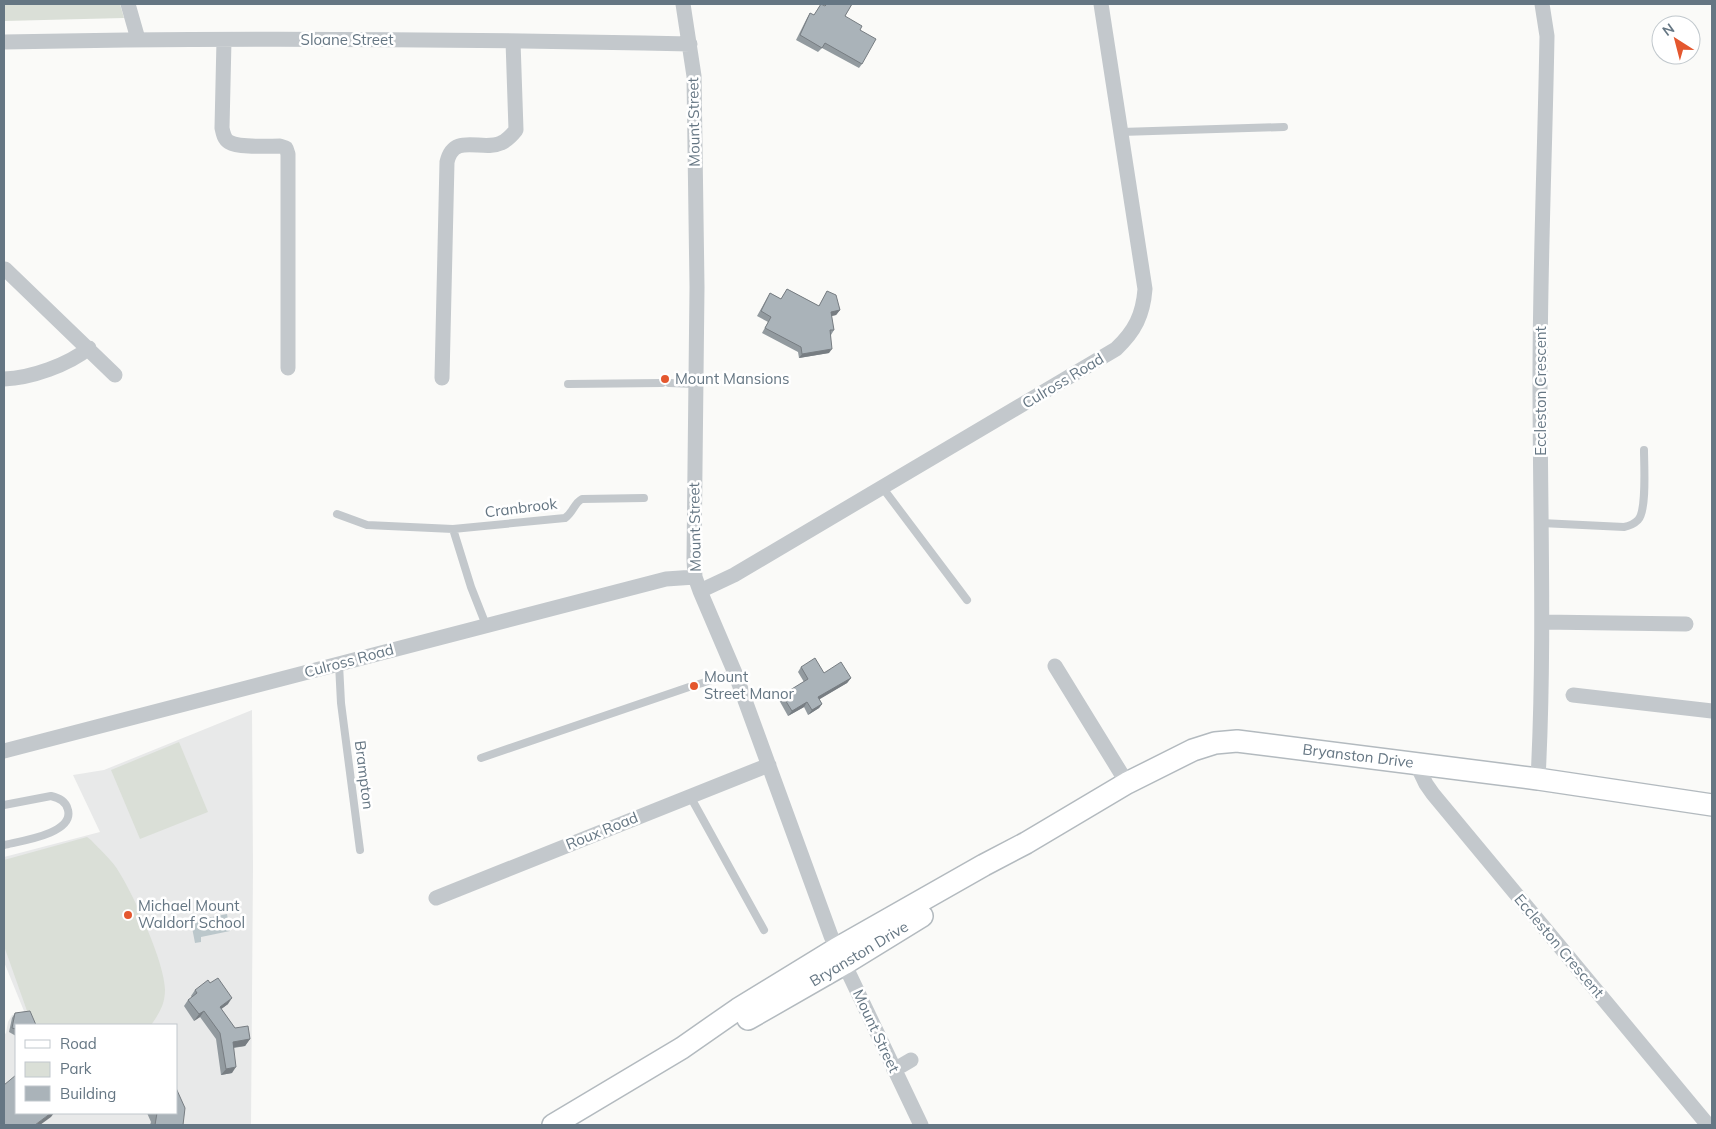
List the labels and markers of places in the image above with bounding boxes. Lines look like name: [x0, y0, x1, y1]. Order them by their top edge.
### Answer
place label: Mount Mansions: [675, 369, 790, 388]
marker: Mount Mansions: [659, 373, 671, 385]
place label: Mount Street Manor: [704, 667, 795, 703]
marker: Mount Street Manor: [688, 680, 700, 692]
place label: Michael Mount Waldorf School: [138, 896, 245, 932]
marker: Michael Mount Waldorf School: [122, 909, 134, 921]

